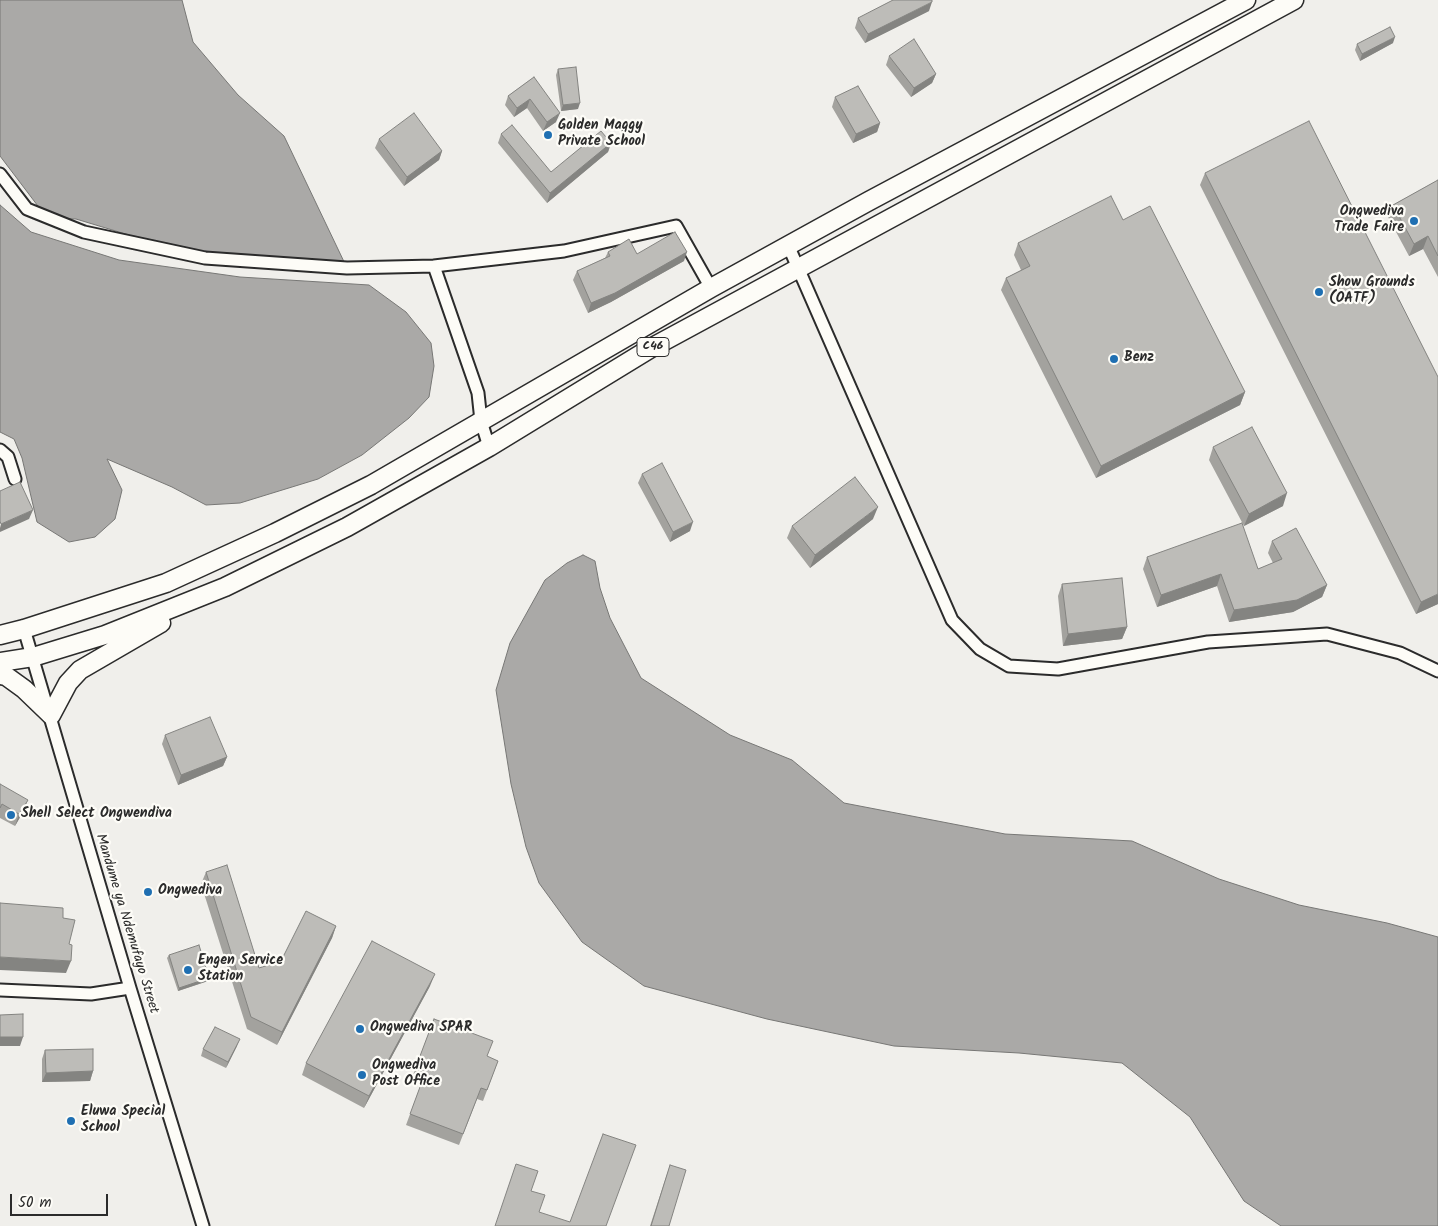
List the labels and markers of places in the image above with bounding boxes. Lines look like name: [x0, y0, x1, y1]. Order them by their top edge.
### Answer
place label: Golden Maggy Private School: [558, 119, 645, 152]
marker: Golden Maggy Private School: [542, 129, 554, 141]
place label: Ongwediva Trade Faire: [1334, 205, 1404, 238]
marker: Ongwediva Trade Faire: [1408, 215, 1420, 227]
place label: Show Grounds (OATF): [1329, 276, 1415, 308]
marker: Show Grounds (OATF): [1313, 286, 1325, 298]
place label: Benz: [1124, 351, 1154, 367]
marker: Benz: [1108, 353, 1120, 365]
place label: Shell Select Ongwendiva: [21, 807, 172, 823]
marker: Shell Select Ongwendiva: [5, 809, 17, 821]
place label: Ongwediva: [158, 884, 222, 900]
marker: Ongwediva: [142, 886, 154, 898]
place label: Engen Service Station: [198, 954, 283, 986]
marker: Engen Service Station: [182, 964, 194, 976]
place label: Ongwediva SPAR: [370, 1021, 472, 1037]
marker: Ongwediva SPAR: [354, 1023, 366, 1035]
place label: Ongwediva Post Office: [372, 1059, 440, 1092]
marker: Ongwediva Post Office: [356, 1069, 368, 1081]
place label: Eluwa Special School: [81, 1105, 165, 1138]
marker: Eluwa Special School: [65, 1115, 77, 1127]

